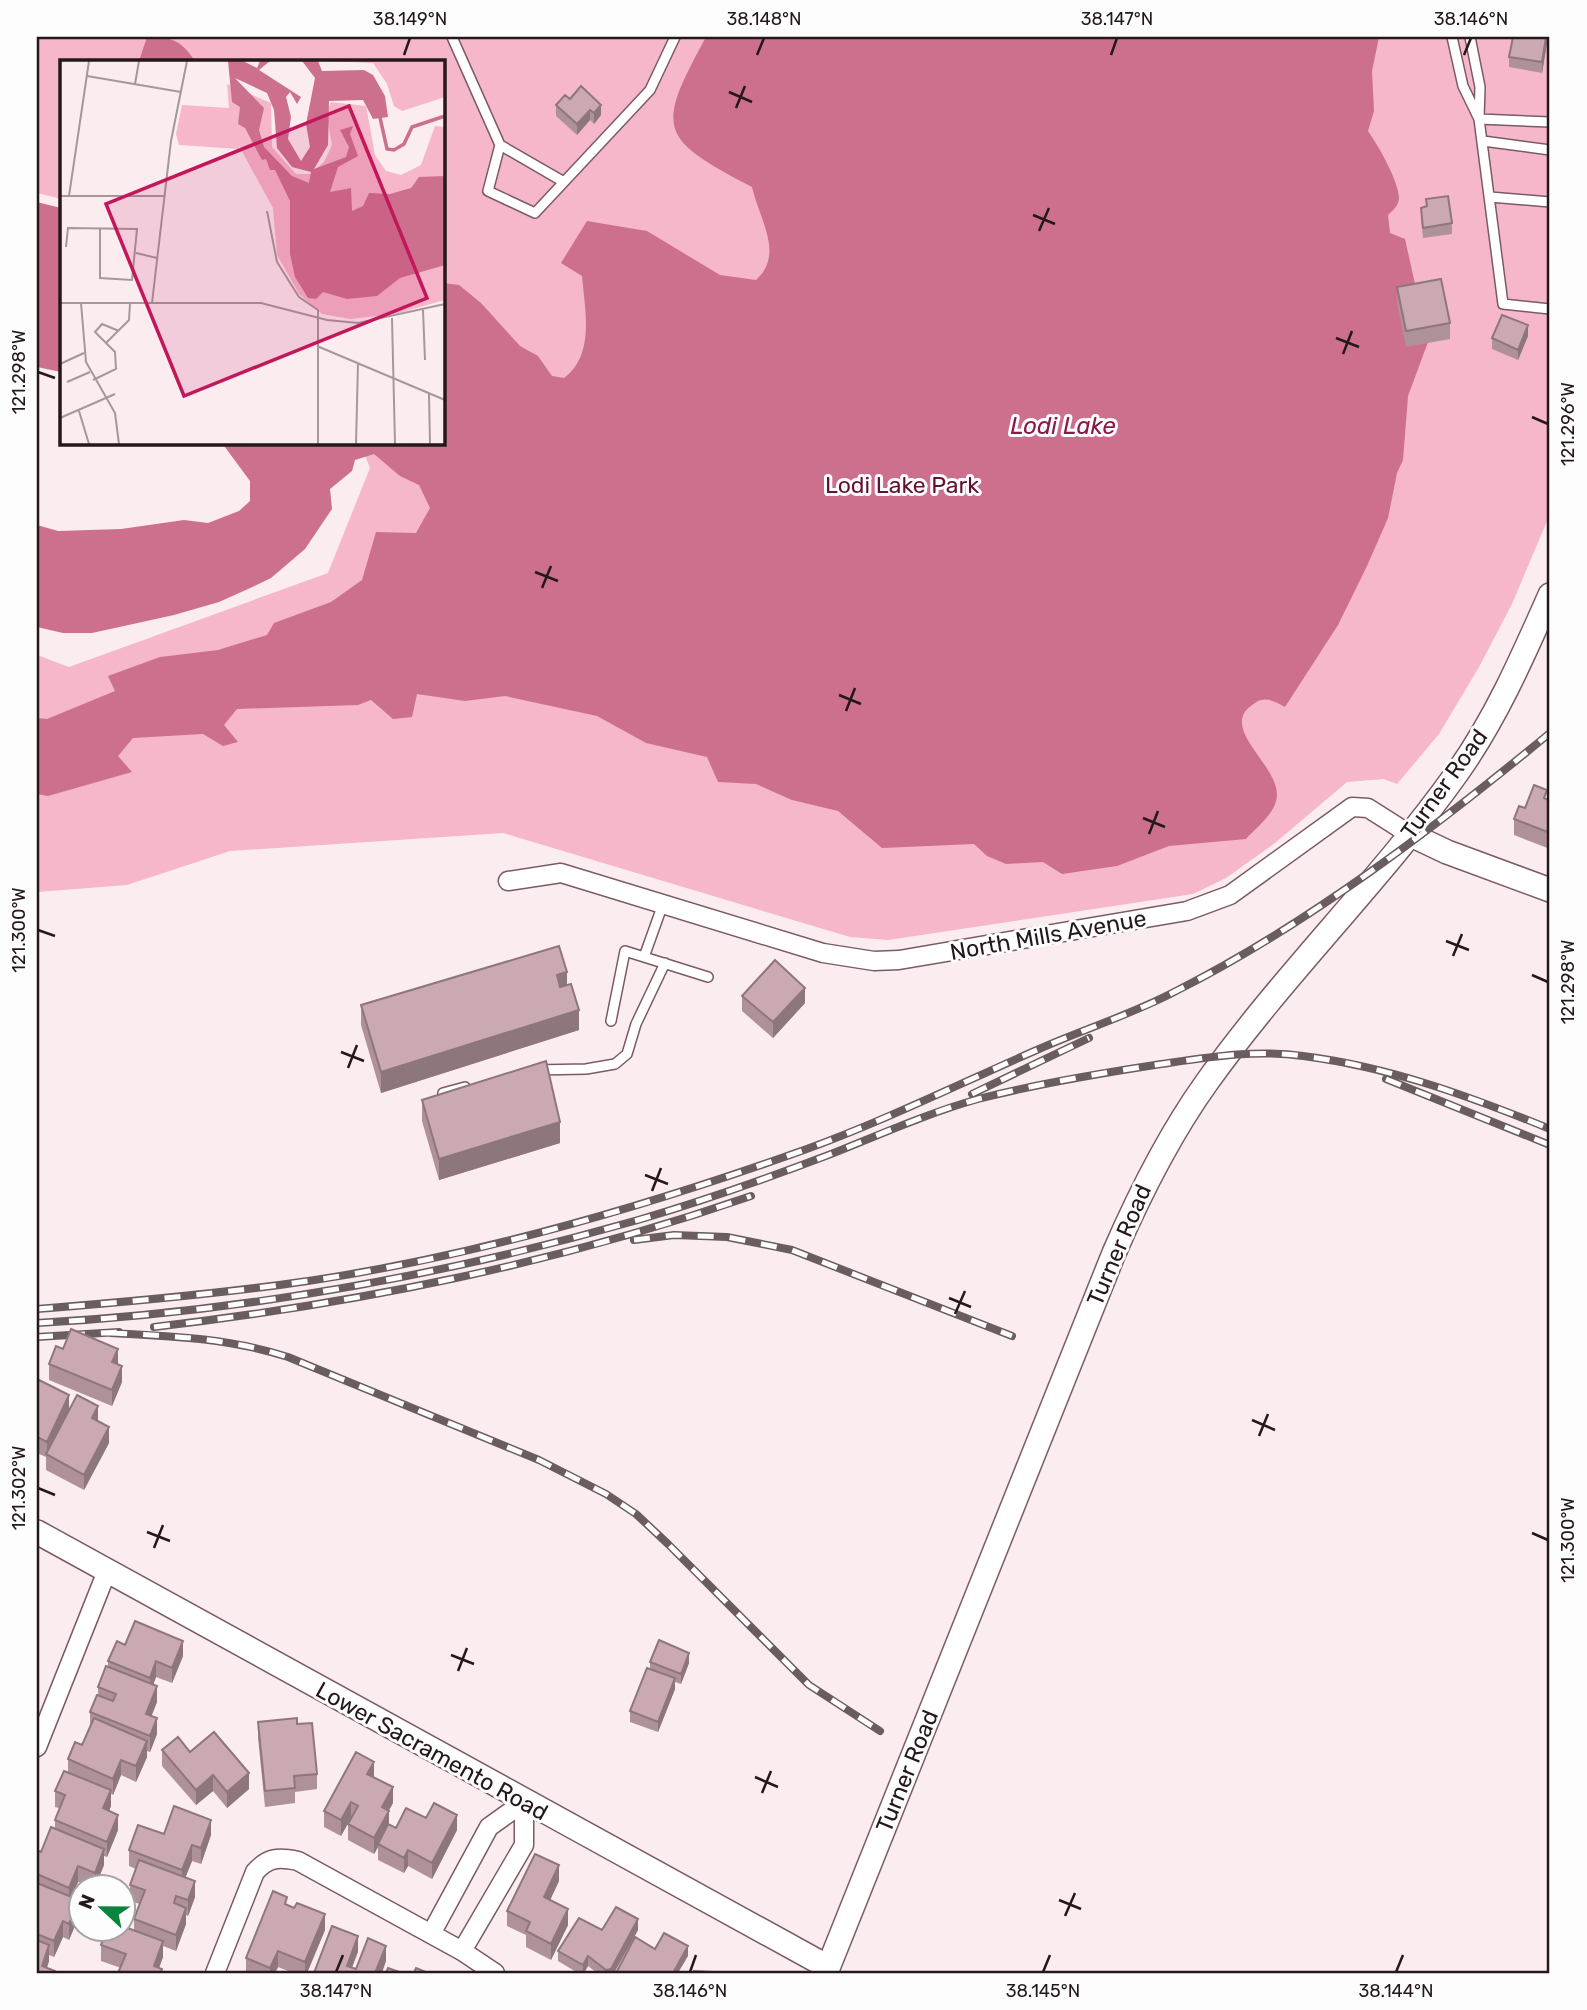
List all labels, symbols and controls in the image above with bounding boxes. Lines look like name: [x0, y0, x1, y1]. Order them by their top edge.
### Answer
text: 38.149°N: [373, 8, 447, 30]
text: 38.148°N: [726, 8, 802, 30]
text: 38.147°N: [1081, 8, 1153, 30]
text: 38.146°N: [1434, 8, 1508, 30]
inset map: [60, 60, 444, 444]
text: 121.298°W: [8, 330, 30, 414]
text: 121.296°W: [1557, 382, 1579, 466]
water label: Lodi Lake: [1010, 412, 1116, 440]
park label: Lodi Lake Park: [825, 471, 979, 499]
street label: Turner Road: [1395, 723, 1493, 845]
text: 121.300°W: [8, 887, 30, 973]
street label: North Mills Avenue: [948, 904, 1148, 966]
text: 121.298°W: [1557, 940, 1579, 1024]
street label: Turner Road: [1081, 1180, 1157, 1310]
text: 121.302°W: [8, 1446, 30, 1530]
text: 121.300°W: [1557, 1497, 1579, 1583]
street label: Lower Sacramento Road: [311, 1676, 553, 1826]
street label: Turner Road: [870, 1706, 944, 1836]
north arrow: [66, 1874, 136, 1944]
text: N: [73, 1891, 100, 1912]
text: 38.147°N: [300, 1980, 372, 2002]
text: 38.146°N: [653, 1980, 727, 2002]
text: 38.145°N: [1006, 1980, 1080, 2002]
text: 38.144°N: [1359, 1980, 1433, 2002]

